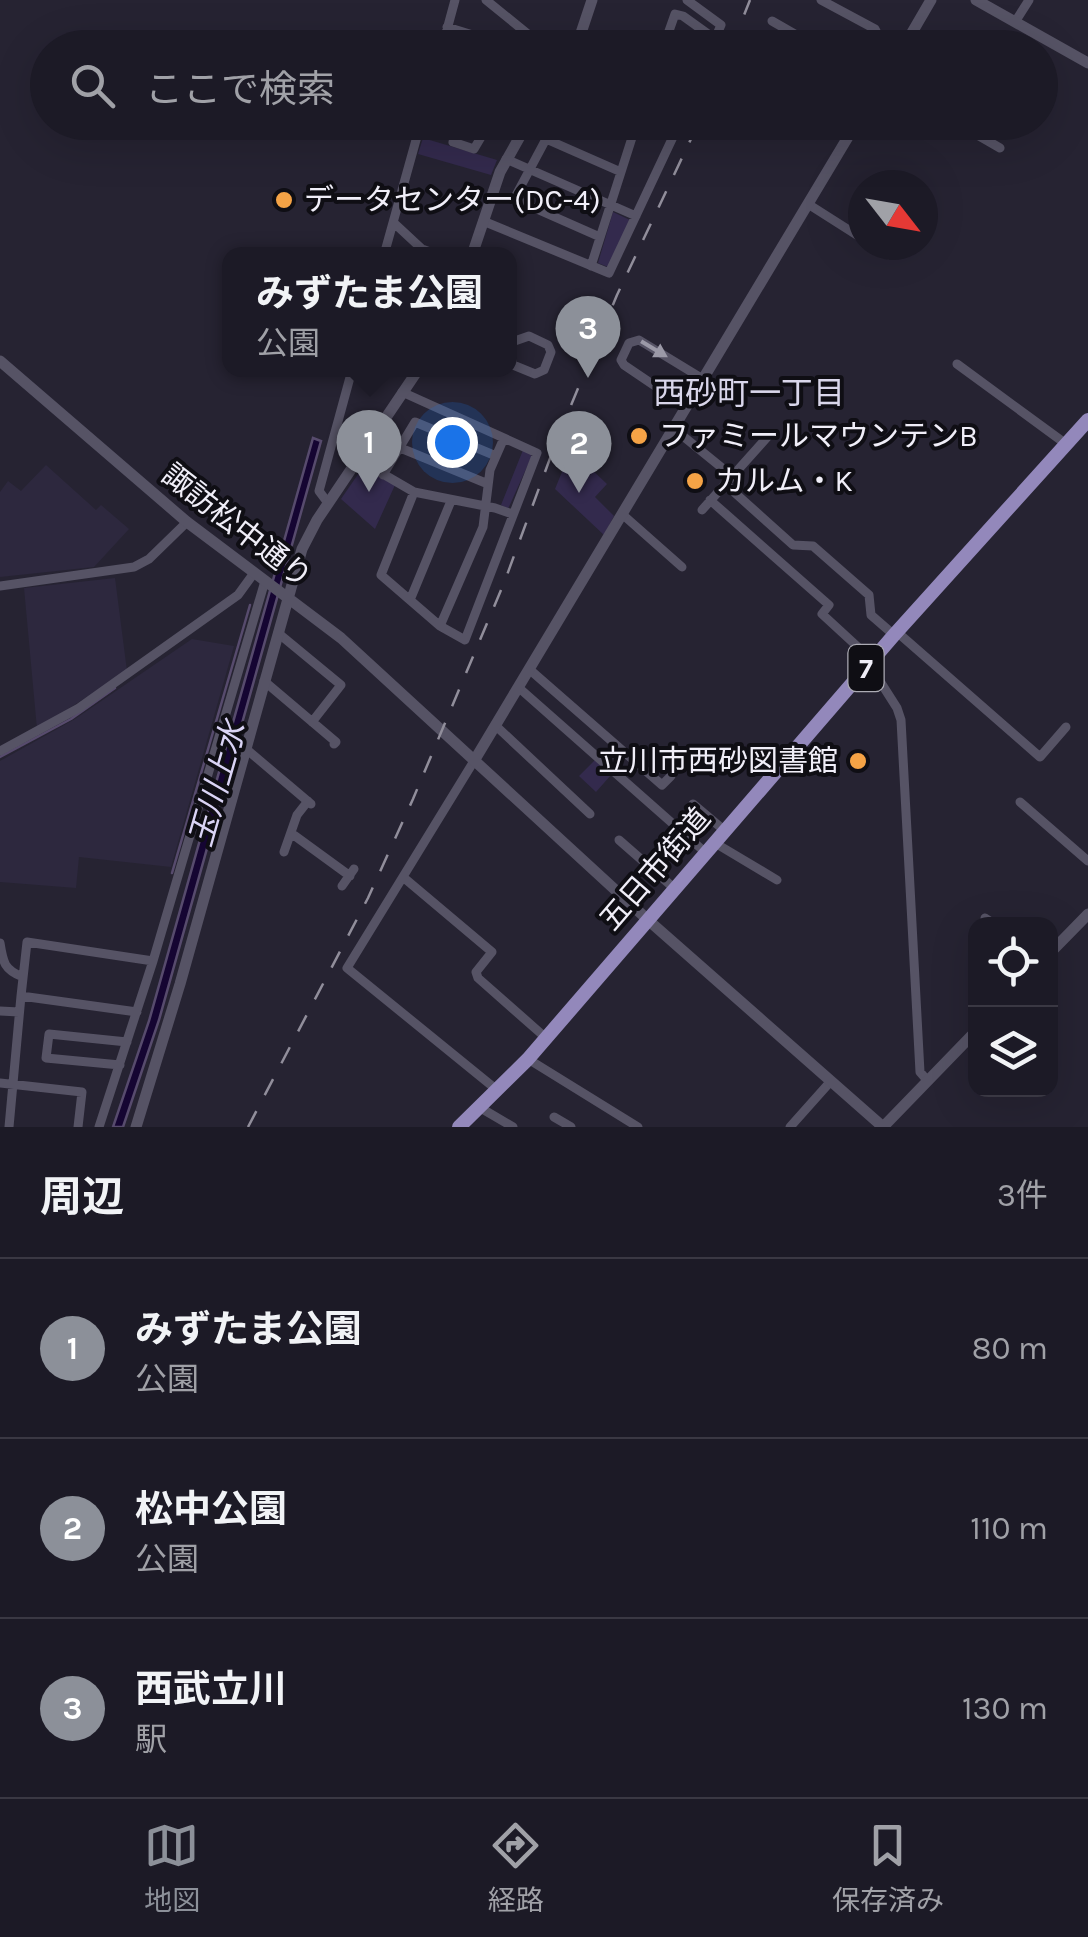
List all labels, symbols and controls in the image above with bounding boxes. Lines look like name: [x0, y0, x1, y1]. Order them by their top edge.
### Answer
search box: [30, 30, 1058, 140]
icon: search: [65, 58, 120, 113]
text: ここで検索: [145, 67, 335, 112]
north arrow: [848, 170, 938, 260]
place label: データセンター(DC-4): [304, 182, 601, 218]
marker: データセンター(DC-4): [273, 189, 295, 211]
popup: [222, 247, 517, 377]
text: みずたま公園: [256, 271, 483, 316]
pin: 3: [556, 296, 620, 378]
text: 公園: [256, 325, 320, 362]
one-way arrow: [640, 340, 668, 357]
district label: 西砂町一丁目: [653, 375, 845, 412]
pin: 1: [336, 410, 402, 492]
pin: 2: [546, 410, 612, 493]
your location: [427, 417, 478, 468]
place label: ファミールマウンテンB: [659, 418, 978, 454]
marker: ファミールマウンテンB: [628, 425, 650, 447]
street label: 諏訪松中通り: [155, 456, 319, 596]
place label: カルム・K: [715, 463, 853, 499]
marker: カルム・K: [684, 470, 706, 492]
road number: 7: [848, 645, 884, 691]
water label: 玉川上水: [182, 715, 254, 851]
place label: 立川市西砂図書館: [598, 743, 838, 779]
marker: 立川市西砂図書館: [847, 750, 869, 772]
street label: 五日市街道: [592, 801, 718, 937]
map controls: [968, 917, 1058, 1097]
button: locate: [968, 917, 1058, 1007]
button: layers: [968, 1007, 1058, 1097]
text: 周辺: [40, 1172, 124, 1222]
text: 3件: [997, 1177, 1048, 1214]
text: みずたま公園: [135, 1307, 362, 1352]
text: 1: [67, 1330, 78, 1367]
text: 80 m: [972, 1330, 1048, 1367]
text: 公園: [135, 1361, 199, 1398]
text: 松中公園: [135, 1487, 287, 1532]
text: 2: [63, 1510, 82, 1547]
text: 110 m: [970, 1510, 1048, 1547]
text: 公園: [135, 1541, 199, 1578]
text: 西武立川: [135, 1667, 287, 1712]
text: 3: [63, 1690, 82, 1727]
text: 130 m: [962, 1690, 1048, 1727]
text: 駅: [135, 1721, 167, 1758]
tab: 地図: [144, 1818, 200, 1918]
tab: 経路: [488, 1818, 544, 1918]
tab: 保存済み: [832, 1818, 944, 1918]

